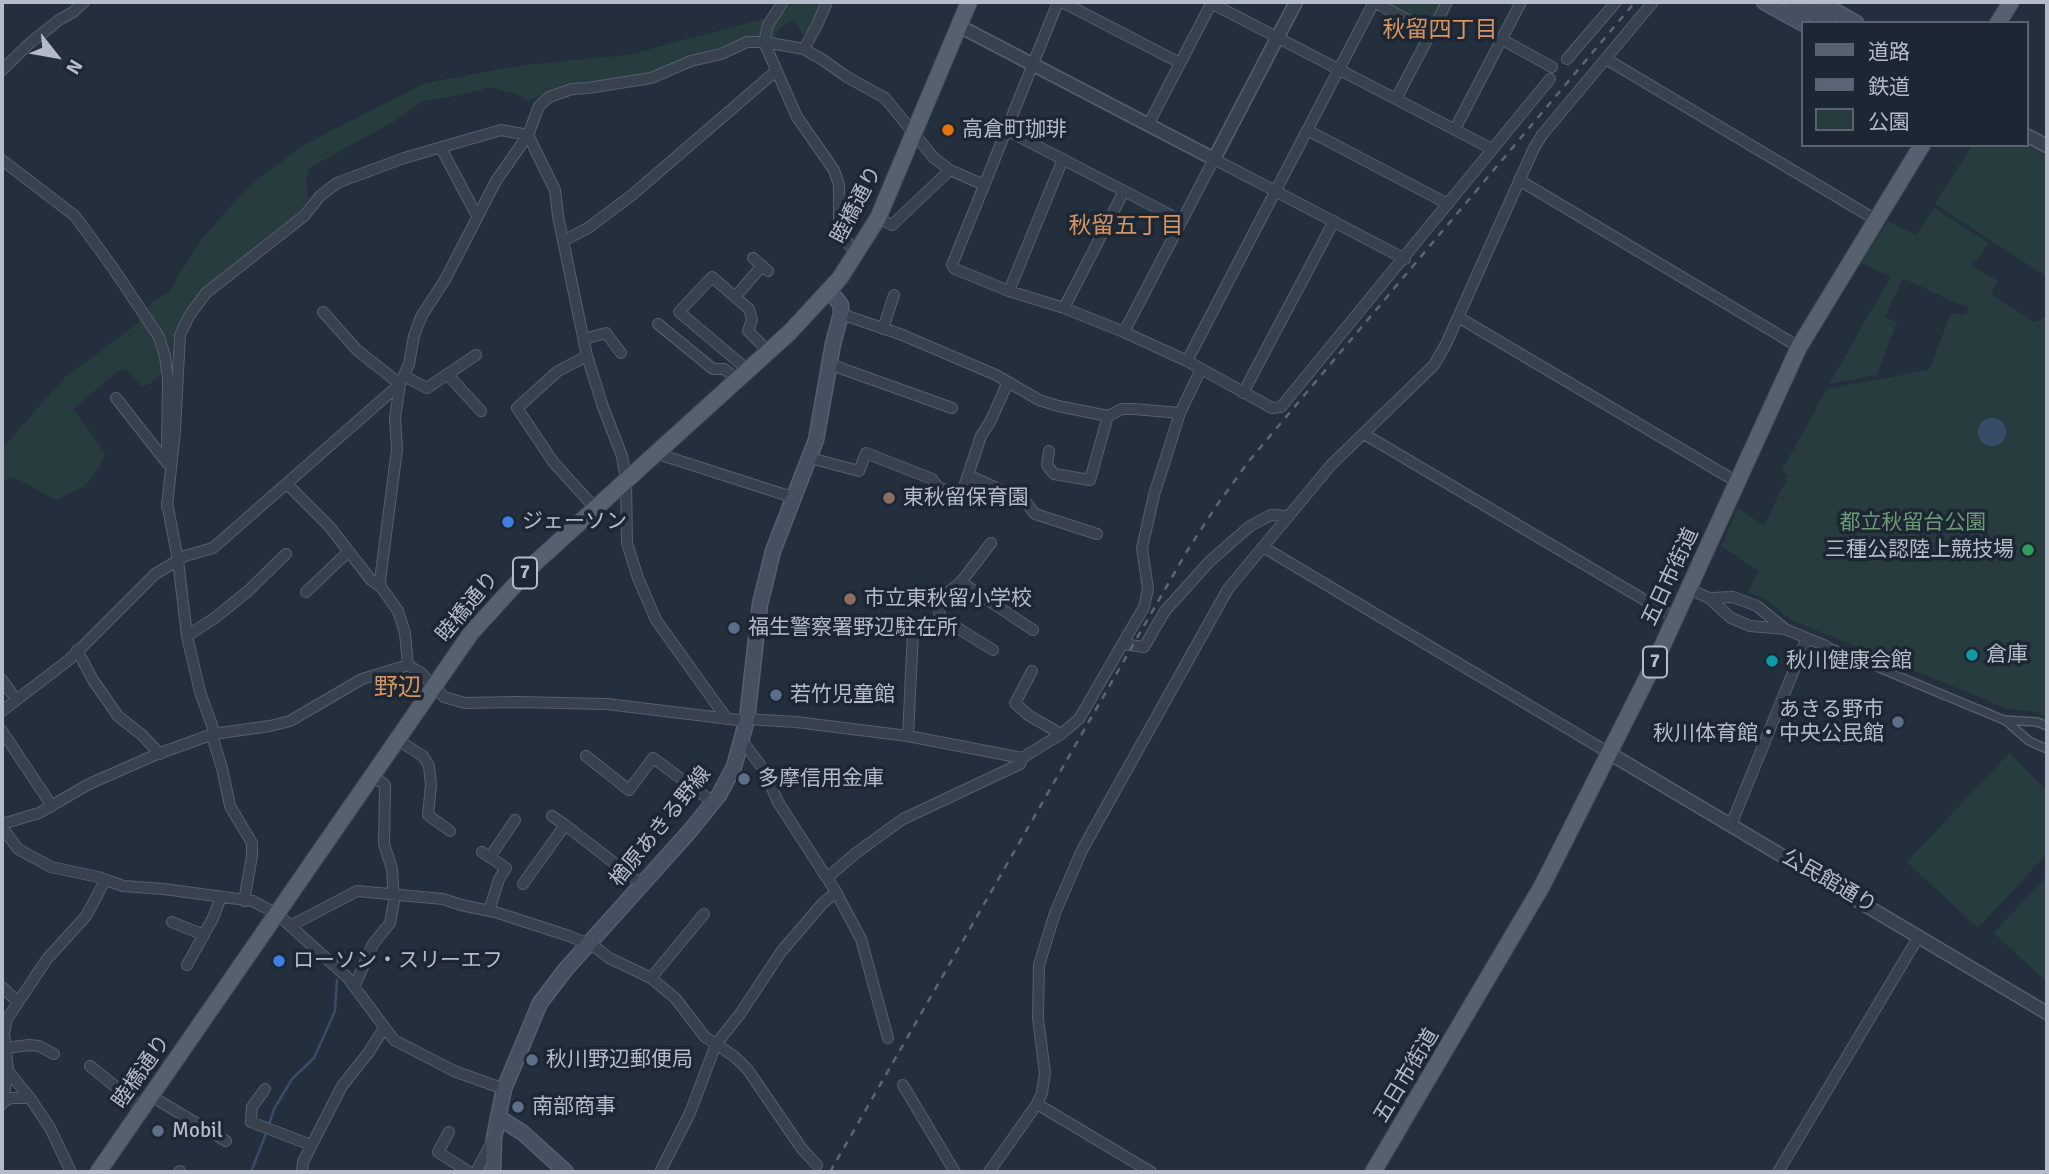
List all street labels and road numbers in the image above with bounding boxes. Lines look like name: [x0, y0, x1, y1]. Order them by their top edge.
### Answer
street label: 睦橋通り: [826, 162, 888, 248]
street label: 五日市街道: [1637, 524, 1705, 630]
road number: 7: [513, 558, 537, 588]
street label: 睦橋通り: [431, 567, 505, 647]
road number: 7: [1643, 646, 1667, 678]
street label: 楢原あきる野線: [605, 762, 717, 892]
street label: 公民館通り: [1777, 845, 1881, 919]
street label: 五日市街道: [1369, 1025, 1445, 1127]
street label: 睦橋通り: [108, 1030, 176, 1114]

